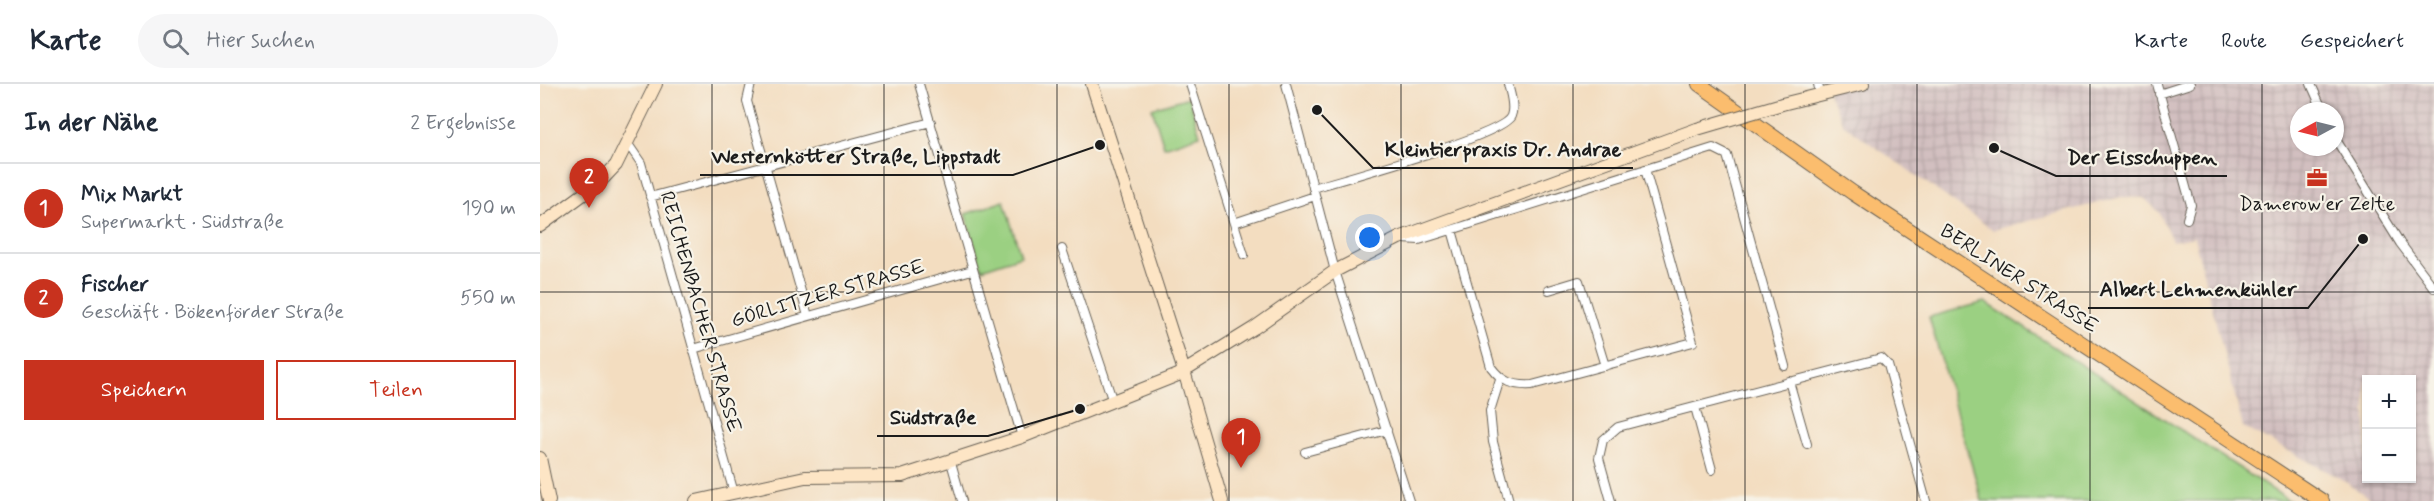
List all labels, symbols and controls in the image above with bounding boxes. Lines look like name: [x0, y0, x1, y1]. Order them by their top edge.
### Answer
search box: [138, 14, 558, 68]
text: Karte: [30, 23, 102, 60]
icon: search: [159, 25, 192, 58]
text: Hier suchen: [207, 27, 315, 55]
text: Karte: [2135, 27, 2188, 55]
text: Route: [2221, 27, 2267, 55]
text: Gespeichert: [2300, 27, 2404, 55]
north arrow: [2290, 102, 2344, 156]
text: In der Nähe: [24, 106, 158, 140]
text: 2 Ergebnisse: [410, 110, 516, 137]
callout: Kleintierpraxis Dr. Andrae: [1373, 129, 1633, 168]
callout: Westernkötter Straße, Lippstadt: [700, 136, 1013, 175]
text: Kleintierpraxis Dr. Andrae: [1385, 136, 1621, 164]
callout: Der Eisschuppen: [2056, 137, 2227, 176]
text: Westernkötter Straße, Lippstadt: [710, 143, 1001, 171]
text: Der Eisschuppen: [2067, 144, 2218, 172]
pin: 2: [569, 158, 608, 208]
office icon: Damerow'er Zelte: [2305, 166, 2329, 190]
text: Mix Markt: [81, 181, 183, 209]
street label: REICHENBACHER STRASSE: [653, 188, 747, 436]
place label: Damerow'er Zelte: [2239, 191, 2395, 218]
text: 1: [39, 195, 48, 222]
text: 190 m: [462, 195, 516, 222]
text: Supermarkt · Südstraße: [81, 209, 284, 236]
street label: BERLINER STRASSE: [1935, 218, 2103, 340]
your location: [1355, 223, 1384, 252]
street label: GÖRLITZER STRASSE: [728, 253, 928, 335]
callout: Albert Lehmenkühler: [2088, 269, 2308, 308]
text: Fischer: [81, 271, 149, 299]
text: Albert Lehmenkühler: [2099, 276, 2298, 304]
text: 2: [39, 285, 48, 312]
text: 550 m: [460, 285, 516, 312]
text: Geschäft · Bökenförder Straße: [81, 299, 344, 326]
button: Speichern: [24, 360, 264, 420]
button: Teilen: [276, 360, 516, 420]
map controls: [2362, 375, 2416, 483]
button: +: [2362, 375, 2416, 429]
callout: Südstraße: [877, 397, 988, 436]
text: Südstraße: [890, 404, 977, 432]
pin: 1: [1222, 418, 1260, 468]
button: −: [2362, 429, 2416, 483]

